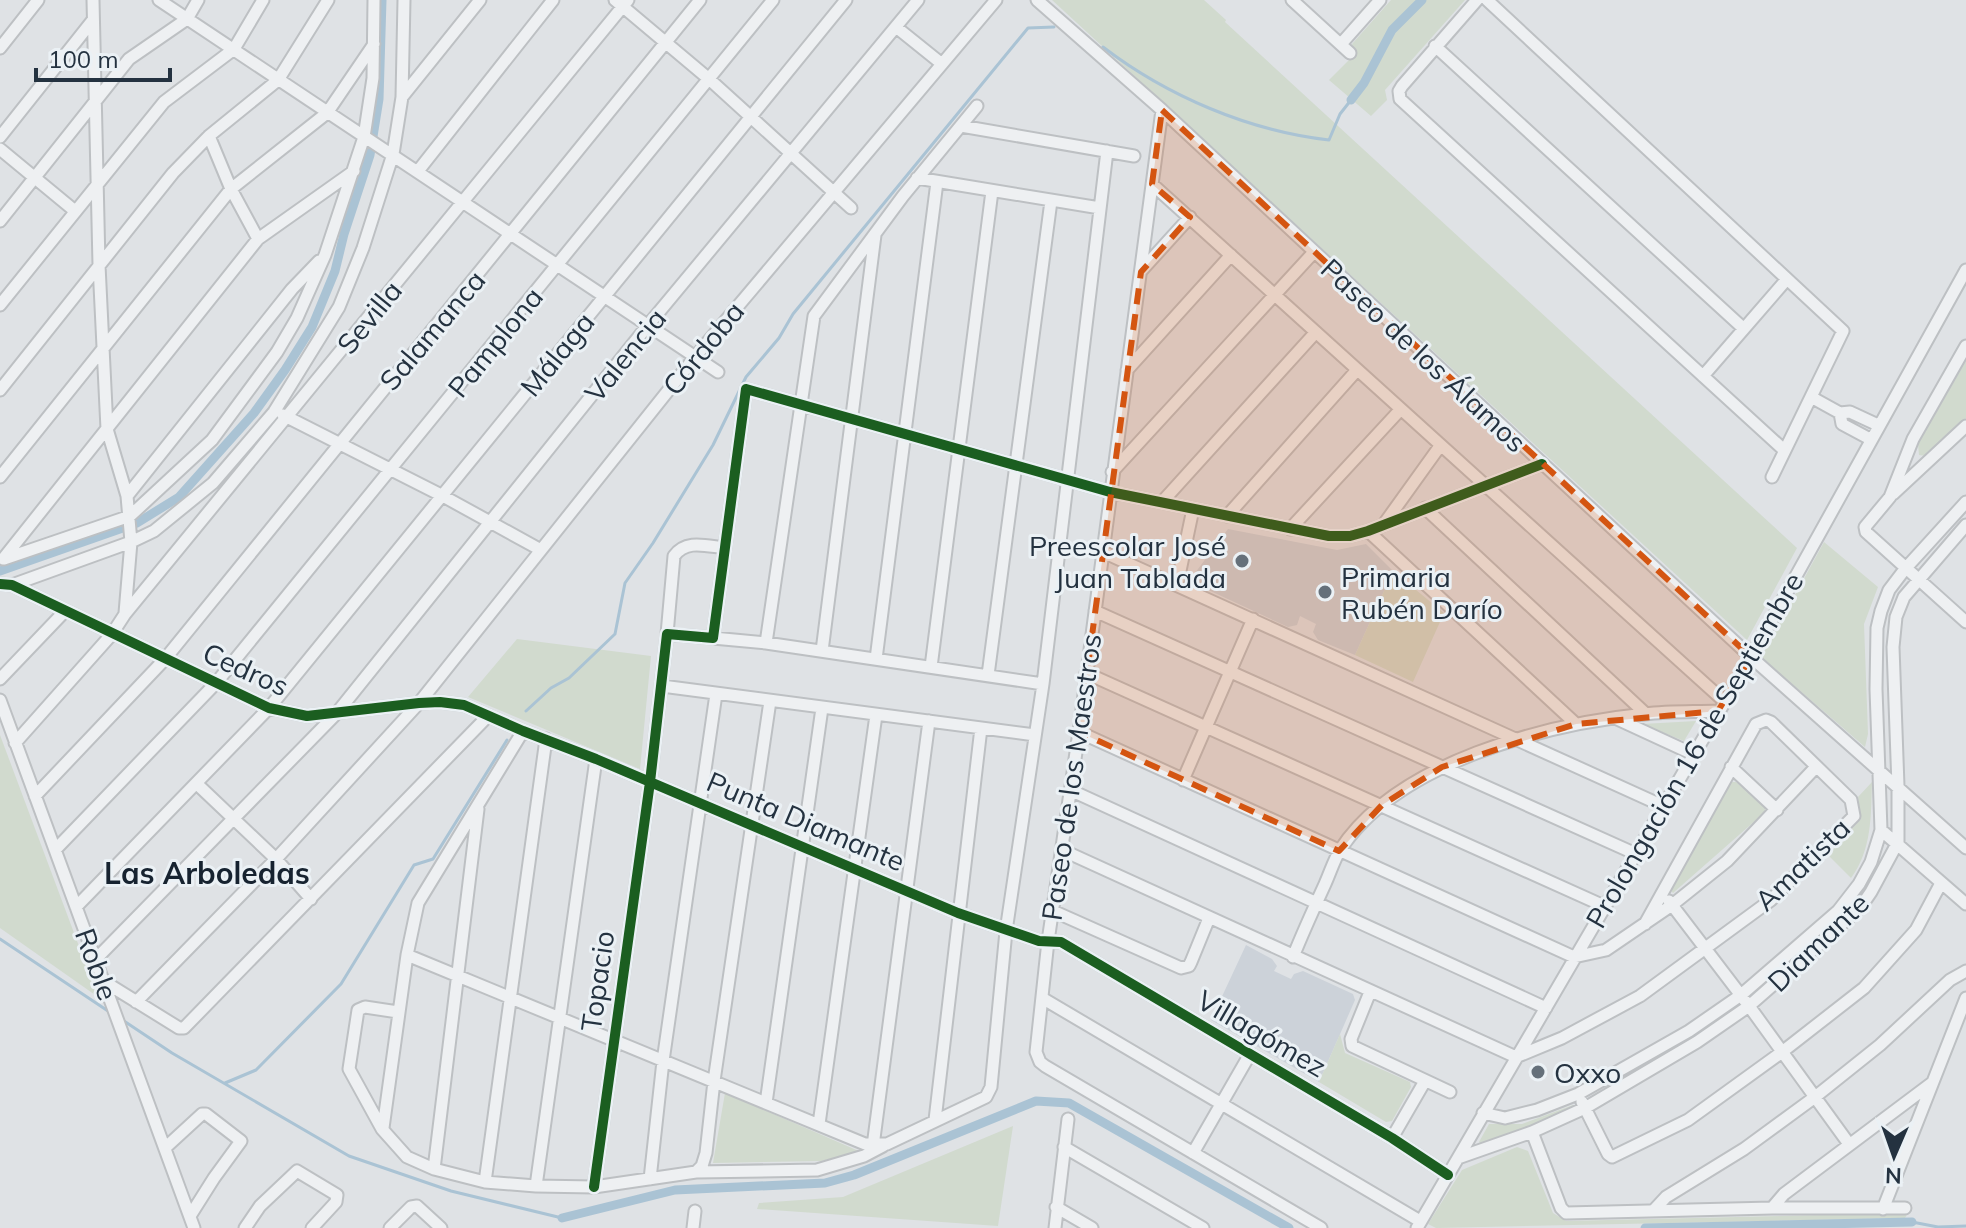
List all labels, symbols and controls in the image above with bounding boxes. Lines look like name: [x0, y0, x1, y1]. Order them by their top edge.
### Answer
scale bar: [36, 32, 170, 82]
text: 100 m: [48, 44, 119, 74]
street label: Paseo de los Álamos: [1314, 251, 1534, 459]
street label: Salamanca: [372, 263, 492, 397]
street label: Sevilla: [329, 273, 409, 361]
street label: Pamplona: [440, 280, 550, 404]
street label: Córdoba: [655, 294, 751, 402]
street label: Valencia: [577, 301, 673, 409]
street label: Málaga: [513, 305, 601, 403]
place label: Preescolar José Juan Tablada: [1029, 528, 1226, 595]
marker: Preescolar José Juan Tablada: [1233, 552, 1251, 570]
place label: Primaria Rubén Darío: [1341, 559, 1503, 626]
street label: Prolongación 16 de Septiembre: [1578, 566, 1810, 934]
marker: Primaria Rubén Darío: [1316, 583, 1334, 601]
street label: Paseo de los Maestros: [1034, 631, 1108, 923]
street label: Cedros: [198, 635, 294, 703]
street label: Punta Diamante: [702, 764, 910, 878]
street label: Amatista: [1747, 810, 1857, 918]
district label: Las Arboledas: [104, 854, 310, 892]
street label: Diamante: [1760, 885, 1876, 999]
street label: Roble: [68, 923, 126, 1005]
street label: Topacio: [573, 929, 621, 1033]
street label: Villagómez: [1191, 982, 1333, 1084]
place label: Oxxo: [1554, 1055, 1621, 1090]
marker: Oxxo: [1529, 1063, 1547, 1081]
north arrow: [1854, 1116, 1934, 1196]
text: N: [1885, 1162, 1902, 1190]

